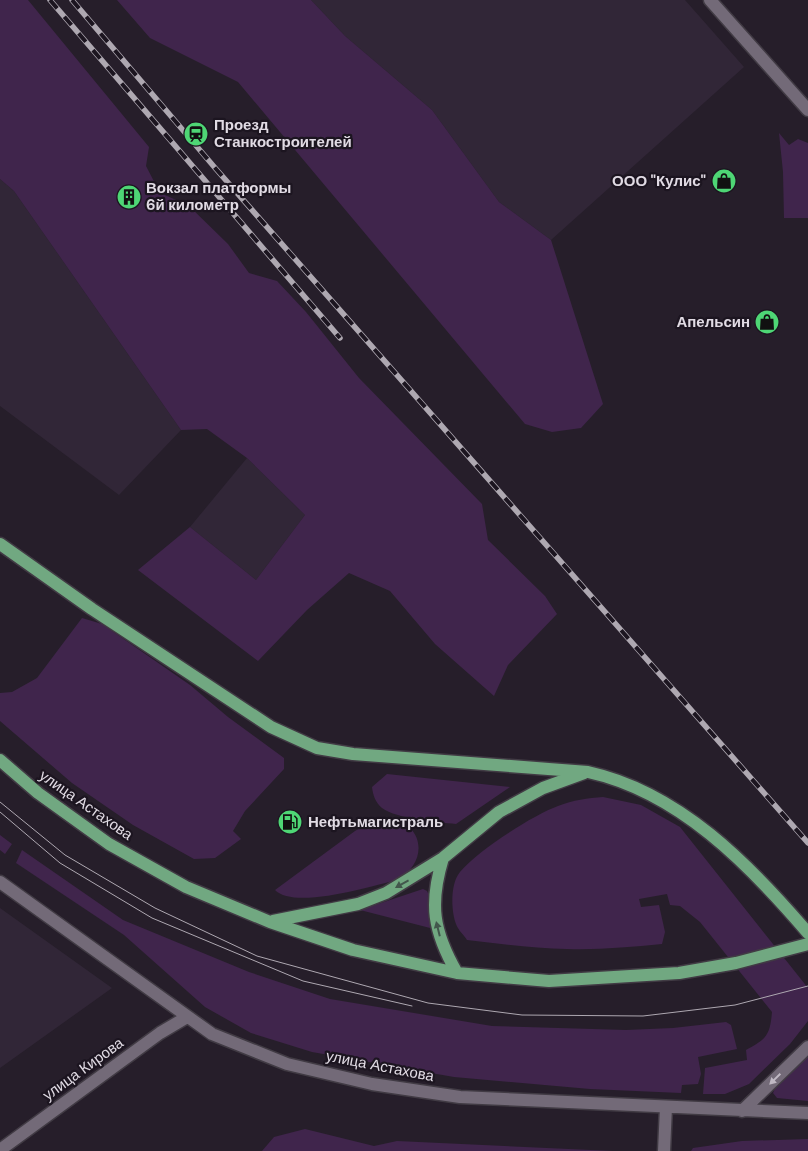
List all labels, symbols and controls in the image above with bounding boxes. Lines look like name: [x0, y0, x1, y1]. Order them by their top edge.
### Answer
place label: Проезд Станкостроителей: [214, 115, 352, 152]
station icon: Проезд Станкостроителей: [183, 121, 209, 147]
shop icon: ООО "Кулис": [711, 168, 737, 194]
place label: ООО "Кулис": [612, 171, 706, 191]
place label: Вокзал платформы 6й километр: [146, 178, 291, 215]
building icon: Вокзал платформы 6й километр: [116, 184, 142, 210]
shop icon: Апельсин: [754, 309, 780, 335]
place label: Апельсин: [676, 312, 750, 332]
street label: улица Астахова: [35, 765, 137, 845]
fuel station icon: Нефтьмагистраль: [277, 809, 303, 835]
place label: Нефтьмагистраль: [308, 812, 443, 832]
one-way arrow: [396, 879, 409, 888]
one-way arrow: [434, 921, 442, 936]
street label: улица Кирова: [39, 1033, 128, 1105]
street label: улица Астахова: [324, 1046, 436, 1086]
one-way arrow: [769, 1073, 781, 1085]

